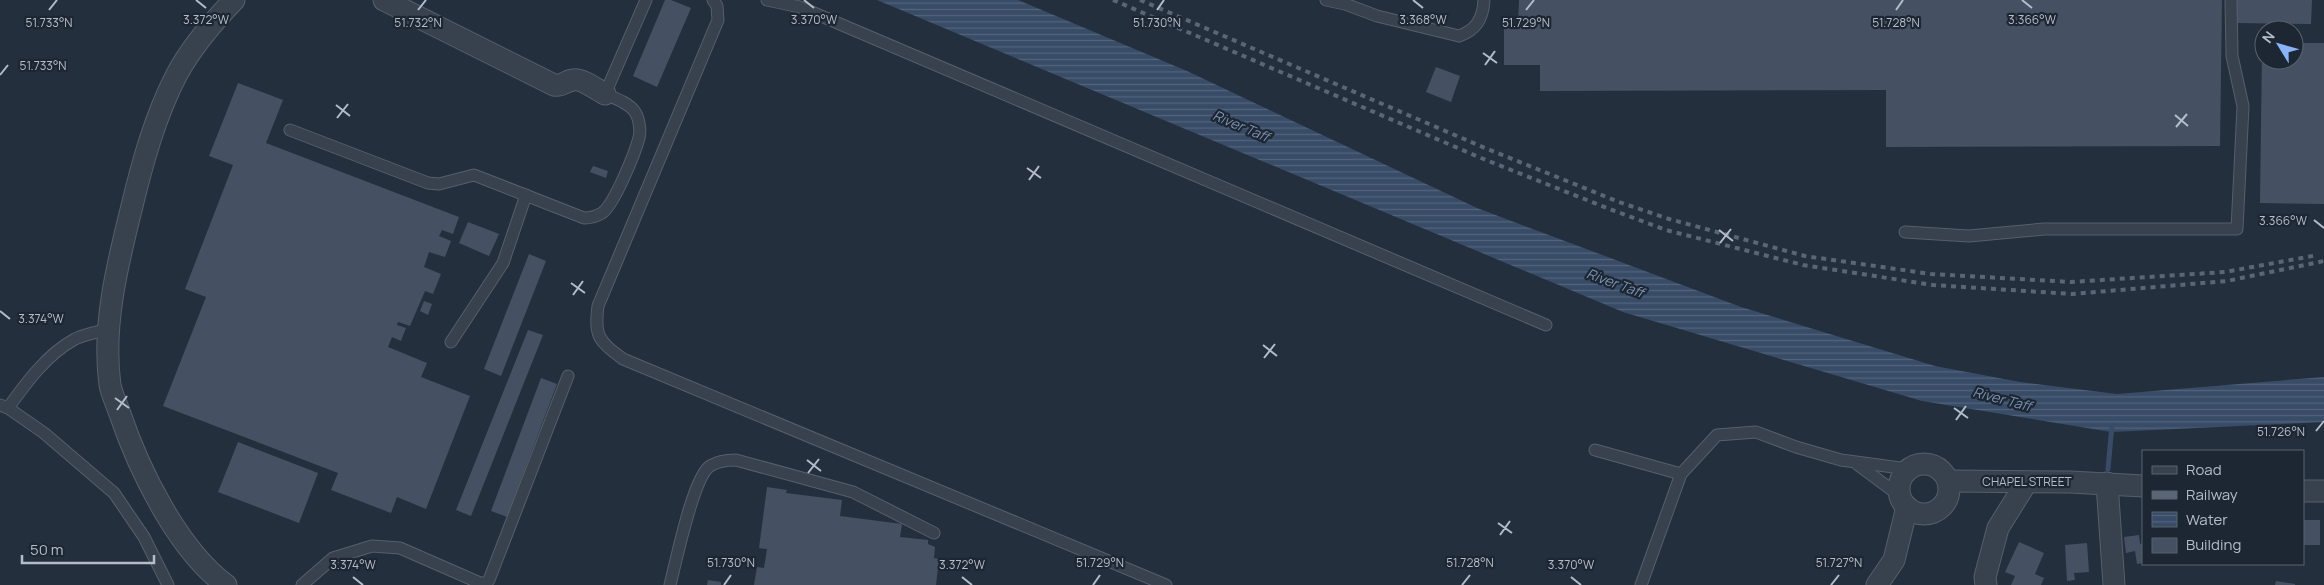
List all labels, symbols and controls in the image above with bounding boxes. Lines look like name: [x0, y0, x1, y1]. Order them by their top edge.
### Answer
text: 3.372°W: [183, 11, 230, 28]
text: 3.370°W: [791, 11, 838, 28]
text: 3.368°W: [1399, 11, 1447, 28]
text: 3.366°W: [2008, 11, 2057, 28]
text: 51.733°N: [25, 14, 73, 31]
text: 51.732°N: [394, 14, 442, 31]
text: 51.730°N: [1133, 14, 1181, 31]
text: 51.729°N: [1502, 14, 1550, 31]
text: 51.728°N: [1872, 14, 1920, 31]
north arrow: [2254, 20, 2304, 70]
text: N: [2258, 27, 2279, 47]
text: 51.733°N: [19, 57, 67, 74]
water label: River Taff: [1210, 105, 1275, 147]
text: 3.366°W: [2259, 212, 2308, 229]
water label: River Taff: [1584, 263, 1649, 303]
text: 3.374°W: [18, 310, 65, 327]
water label: River Taff: [1971, 382, 2036, 416]
text: 51.726°N: [2257, 423, 2305, 440]
legend: [2142, 450, 2304, 565]
text: Road: [2186, 459, 2222, 480]
street label: CHAPEL STREET: [1982, 473, 2073, 490]
text: Railway: [2186, 484, 2238, 505]
text: Water: [2186, 509, 2228, 530]
scale bar: [22, 532, 155, 564]
text: Building: [2186, 534, 2241, 555]
text: 50 m: [30, 539, 64, 560]
text: 51.730°N: [707, 554, 755, 571]
text: 51.729°N: [1076, 554, 1124, 571]
text: 51.728°N: [1446, 554, 1494, 571]
text: 51.727°N: [1816, 554, 1862, 571]
text: 3.374°W: [330, 556, 377, 573]
text: 3.372°W: [939, 556, 986, 573]
text: 3.370°W: [1548, 556, 1595, 573]

